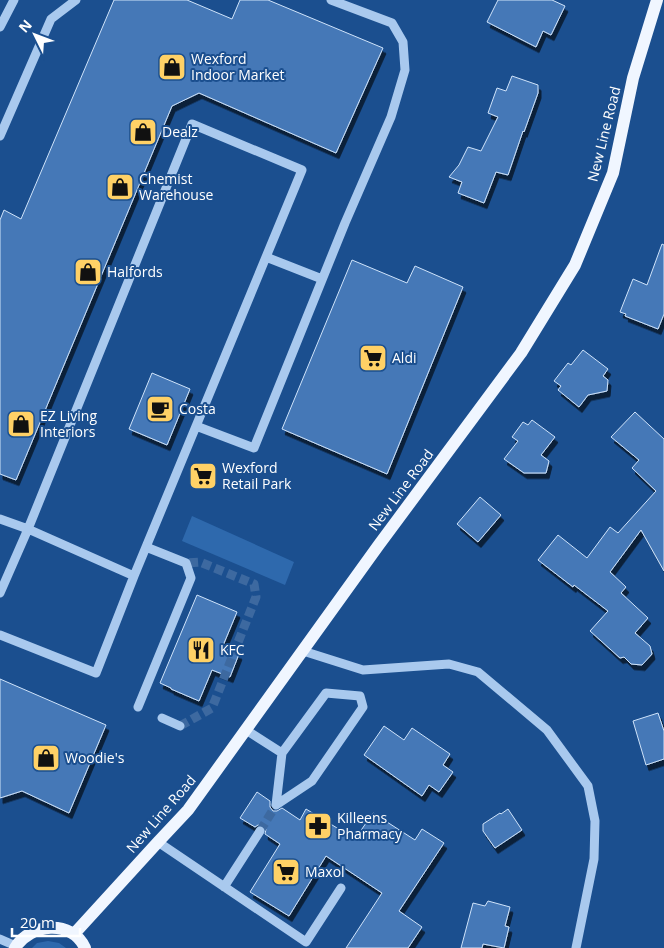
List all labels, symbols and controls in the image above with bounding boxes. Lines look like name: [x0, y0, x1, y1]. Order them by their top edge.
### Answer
north arrow: [10, 10, 60, 60]
text: N: [14, 15, 36, 37]
place label: Wexford Indoor Market: [191, 49, 285, 84]
shop icon: Wexford Indoor Market: [157, 52, 187, 82]
street label: New Line Road: [583, 84, 624, 183]
shop icon: Dealz: [128, 117, 158, 147]
place label: Dealz: [162, 122, 198, 141]
place label: Chemist Warehouse: [139, 169, 214, 204]
shop icon: Chemist Warehouse: [105, 172, 135, 202]
shop icon: Halfords: [73, 257, 103, 287]
place label: Halfords: [107, 262, 163, 281]
supermarket icon: Aldi: [358, 343, 388, 373]
place label: Aldi: [392, 348, 417, 367]
cafe icon: Costa: [145, 394, 175, 424]
place label: Costa: [179, 399, 216, 418]
place label: EZ Living Interiors: [40, 406, 97, 441]
shop icon: EZ Living Interiors: [6, 409, 36, 439]
street label: New Line Road: [364, 445, 437, 534]
place label: Wexford Retail Park: [222, 458, 292, 493]
supermarket icon: Wexford Retail Park: [188, 461, 218, 491]
restaurant icon: KFC: [186, 635, 216, 665]
place label: KFC: [220, 640, 245, 659]
shop icon: Woodie's: [31, 743, 61, 773]
place label: Woodie's: [65, 748, 125, 767]
street label: New Line Road: [122, 771, 200, 857]
place label: Killeens Pharmacy: [337, 808, 403, 843]
pharmacy icon: Killeens Pharmacy: [303, 811, 333, 841]
supermarket icon: Maxol: [271, 857, 301, 887]
place label: Maxol: [305, 862, 345, 881]
scale bar: [12, 906, 80, 938]
text: 20 m: [20, 912, 55, 932]

